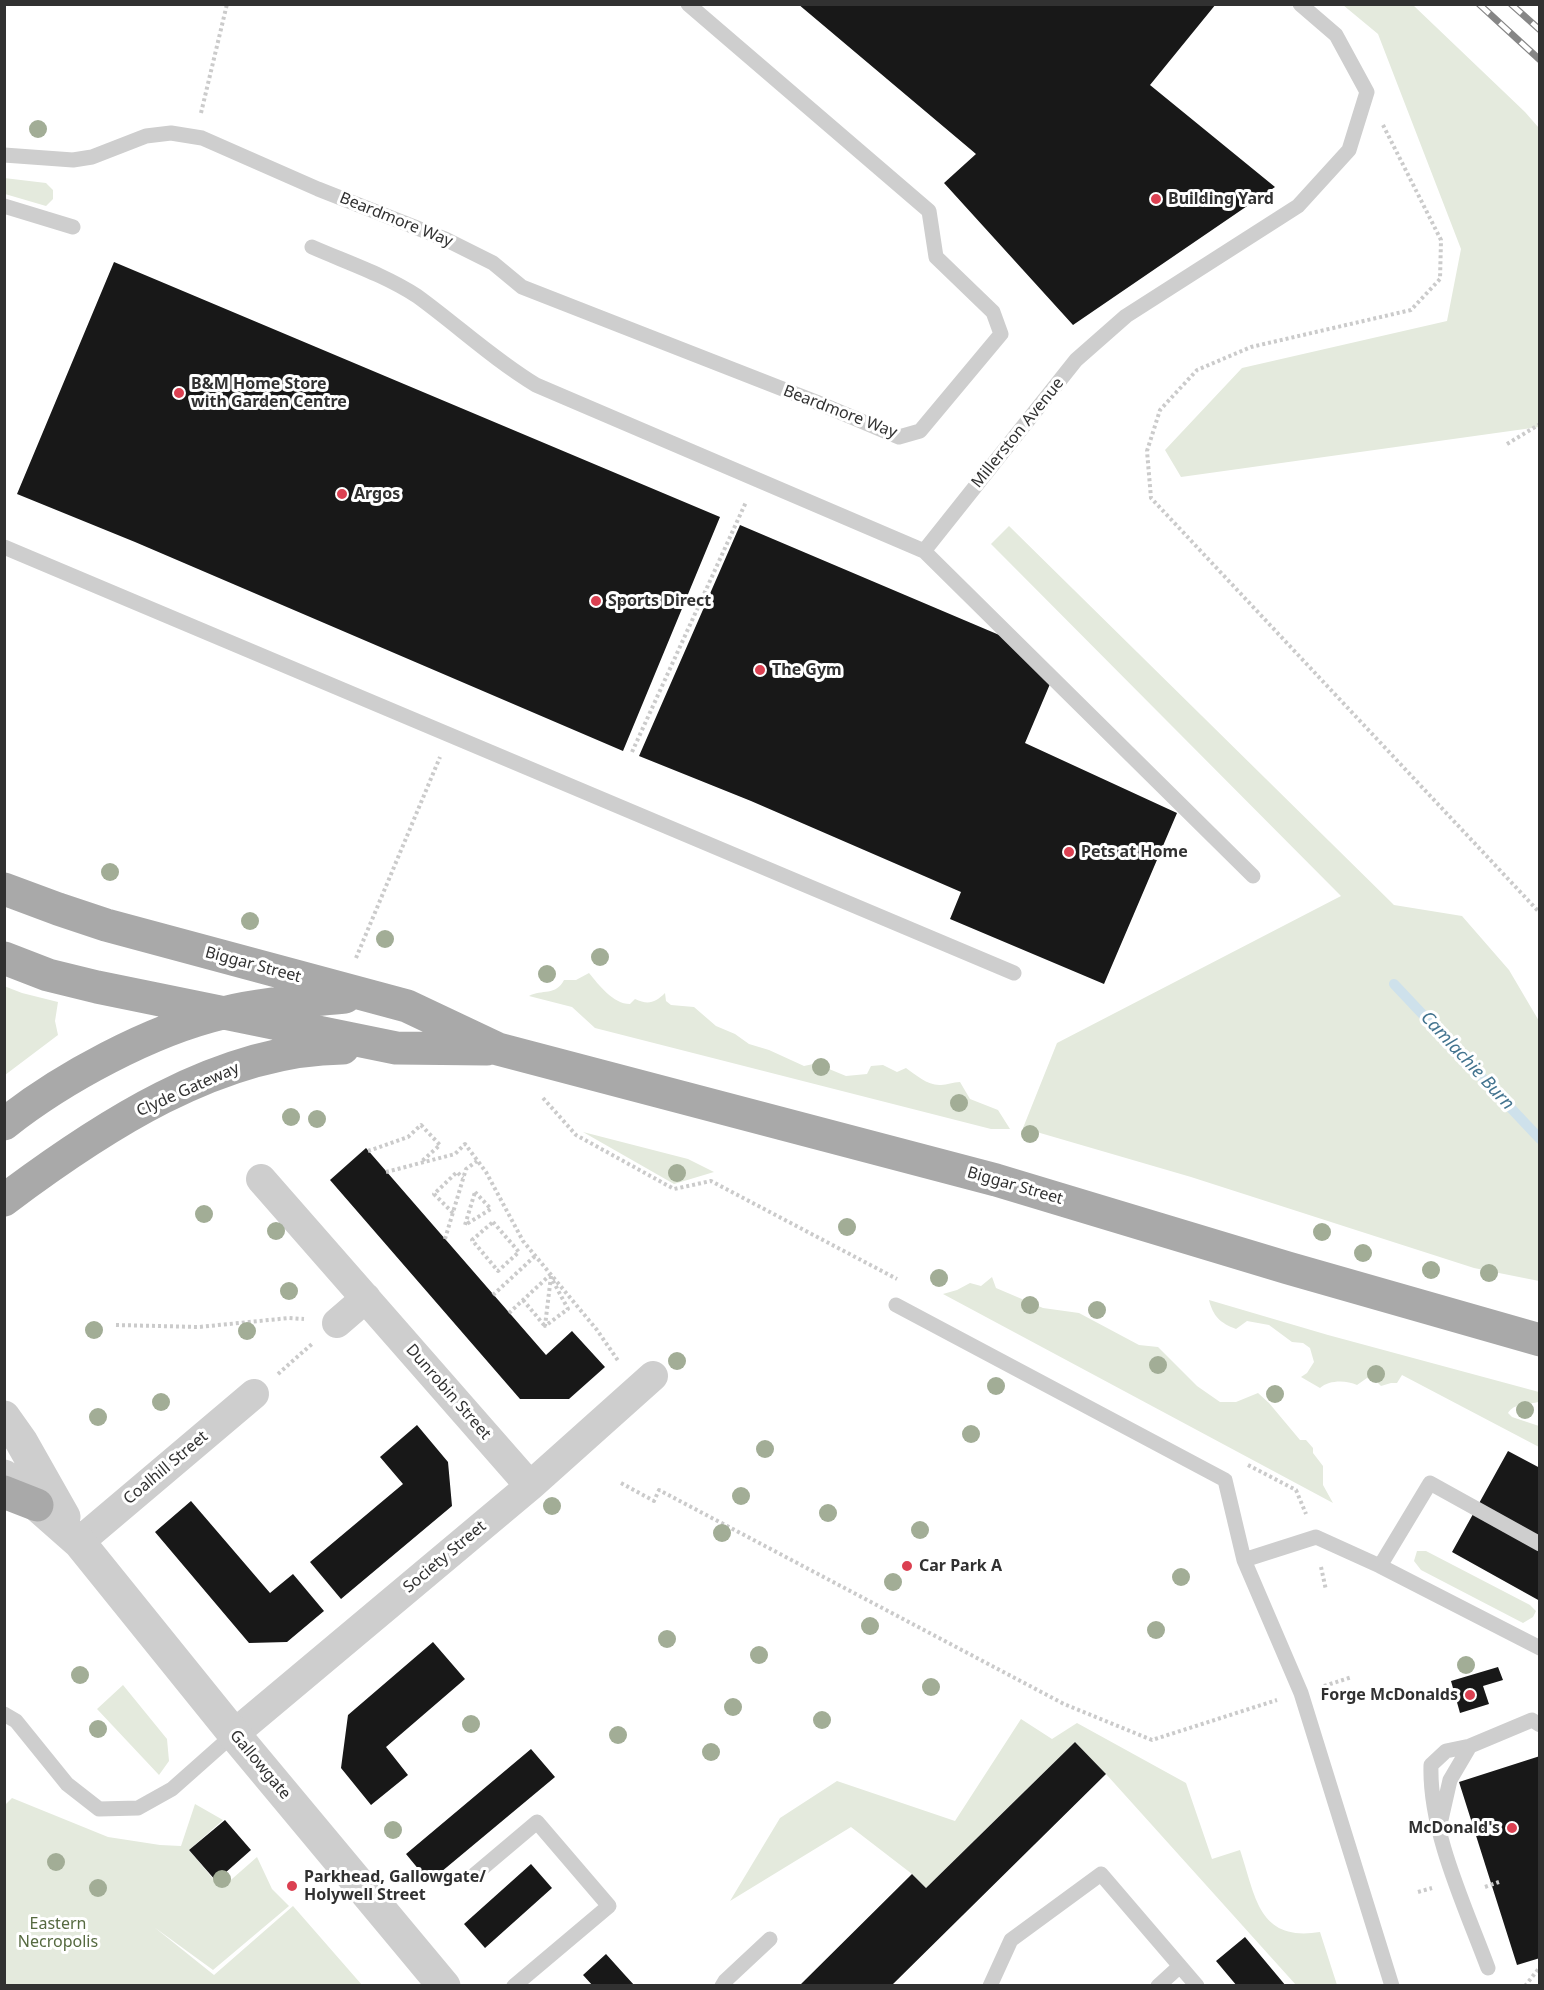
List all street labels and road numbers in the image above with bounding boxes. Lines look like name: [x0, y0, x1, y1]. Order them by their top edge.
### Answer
street label: Beardmore Way: [337, 189, 455, 251]
street label: Millerston Avenue: [968, 374, 1068, 492]
street label: Beardmore Way: [780, 381, 900, 443]
street label: Biggar Street: [203, 943, 303, 987]
street label: Clyde Gateway: [134, 1059, 242, 1121]
street label: Biggar Street: [965, 1163, 1065, 1209]
street label: Dunrobin Street: [401, 1340, 495, 1444]
street label: Coalhill Street: [120, 1427, 212, 1509]
street label: Society Street: [400, 1517, 490, 1597]
street label: Gallowgate: [226, 1726, 294, 1804]

